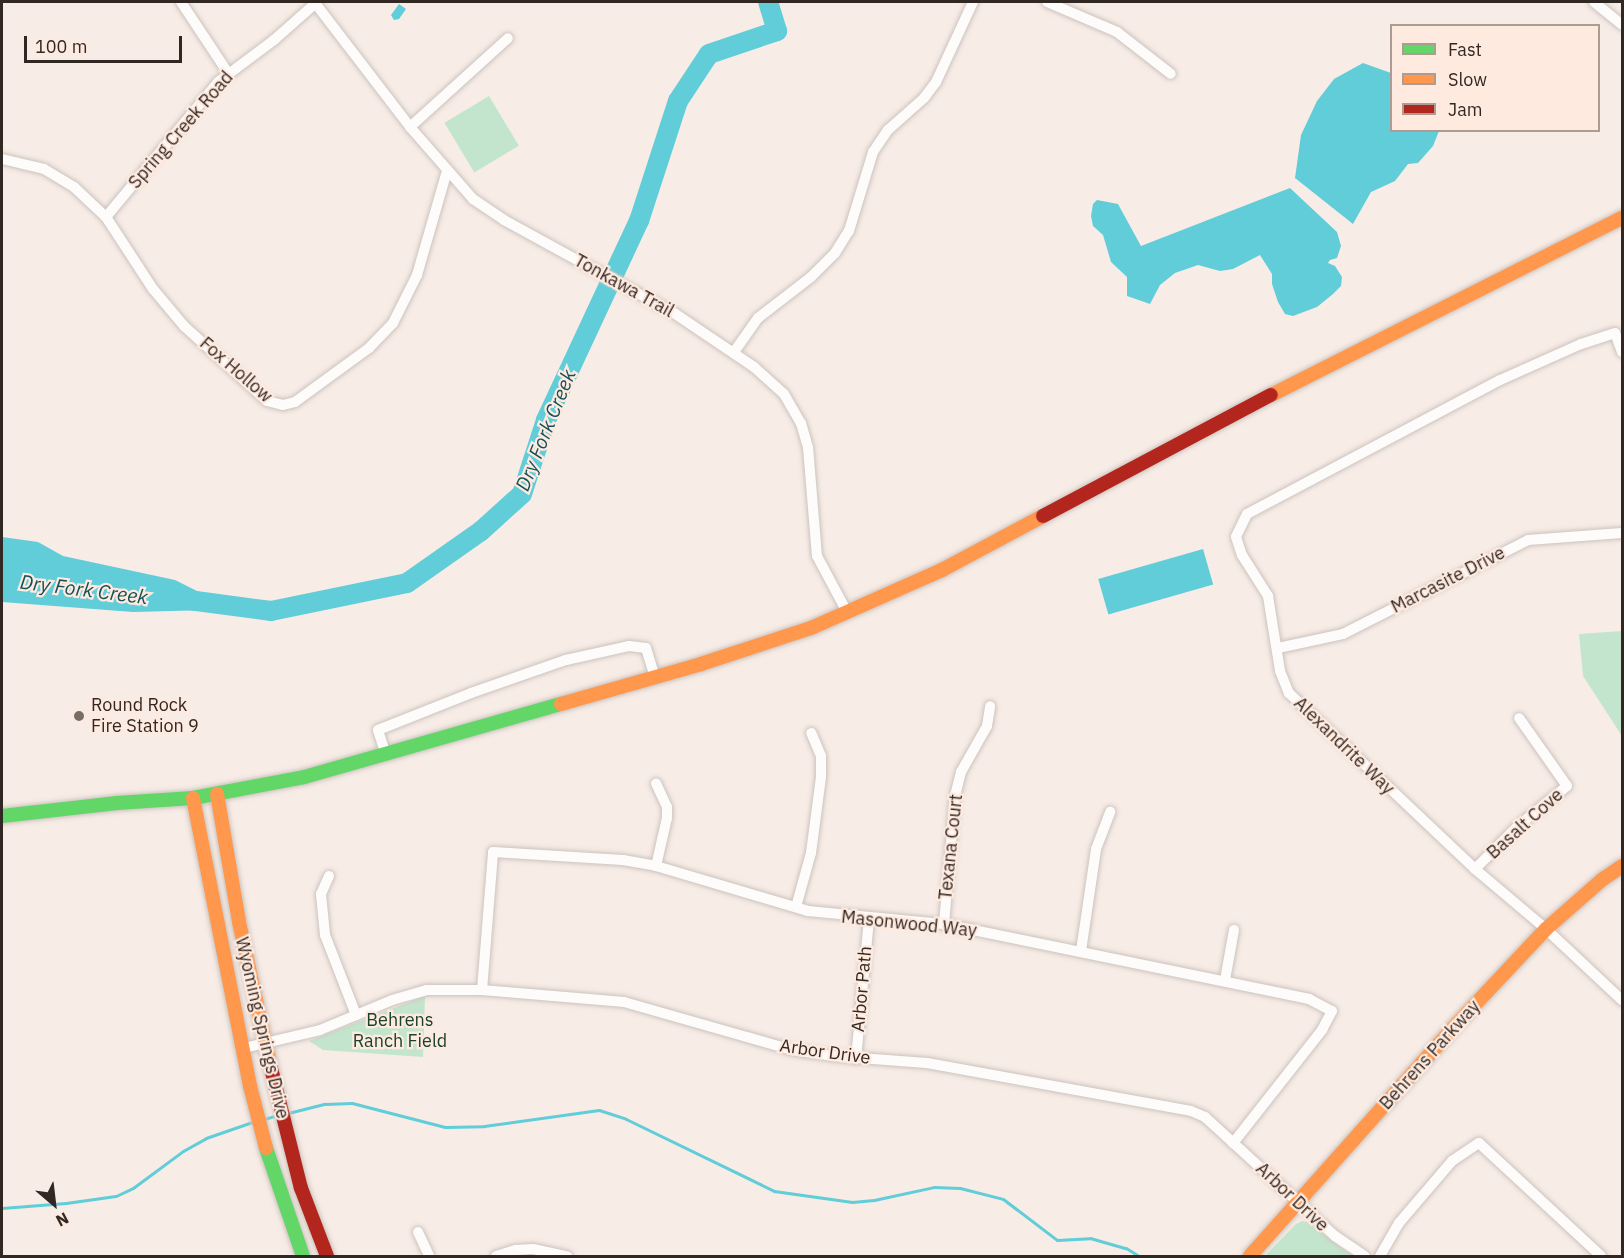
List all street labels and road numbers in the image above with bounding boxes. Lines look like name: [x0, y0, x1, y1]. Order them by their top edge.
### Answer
street label: Spring Creek Road: [124, 67, 238, 193]
street label: Tonkawa Trail: [570, 250, 678, 322]
street label: Fox Hollow: [195, 333, 277, 407]
street label: Marcasite Drive: [1387, 542, 1509, 618]
street label: Alexandrite Way: [1289, 693, 1399, 799]
street label: Basalt Cove: [1483, 784, 1567, 864]
street label: Texana Court: [935, 793, 967, 901]
street label: Masonwood Way: [840, 906, 978, 942]
street label: Wyoming Springs Drive: [231, 935, 293, 1121]
street label: Arbor Path: [847, 945, 877, 1033]
street label: Behrens Parkway: [1375, 996, 1485, 1114]
street label: Arbor Drive: [778, 1035, 872, 1069]
street label: Arbor Drive: [1251, 1158, 1333, 1236]

